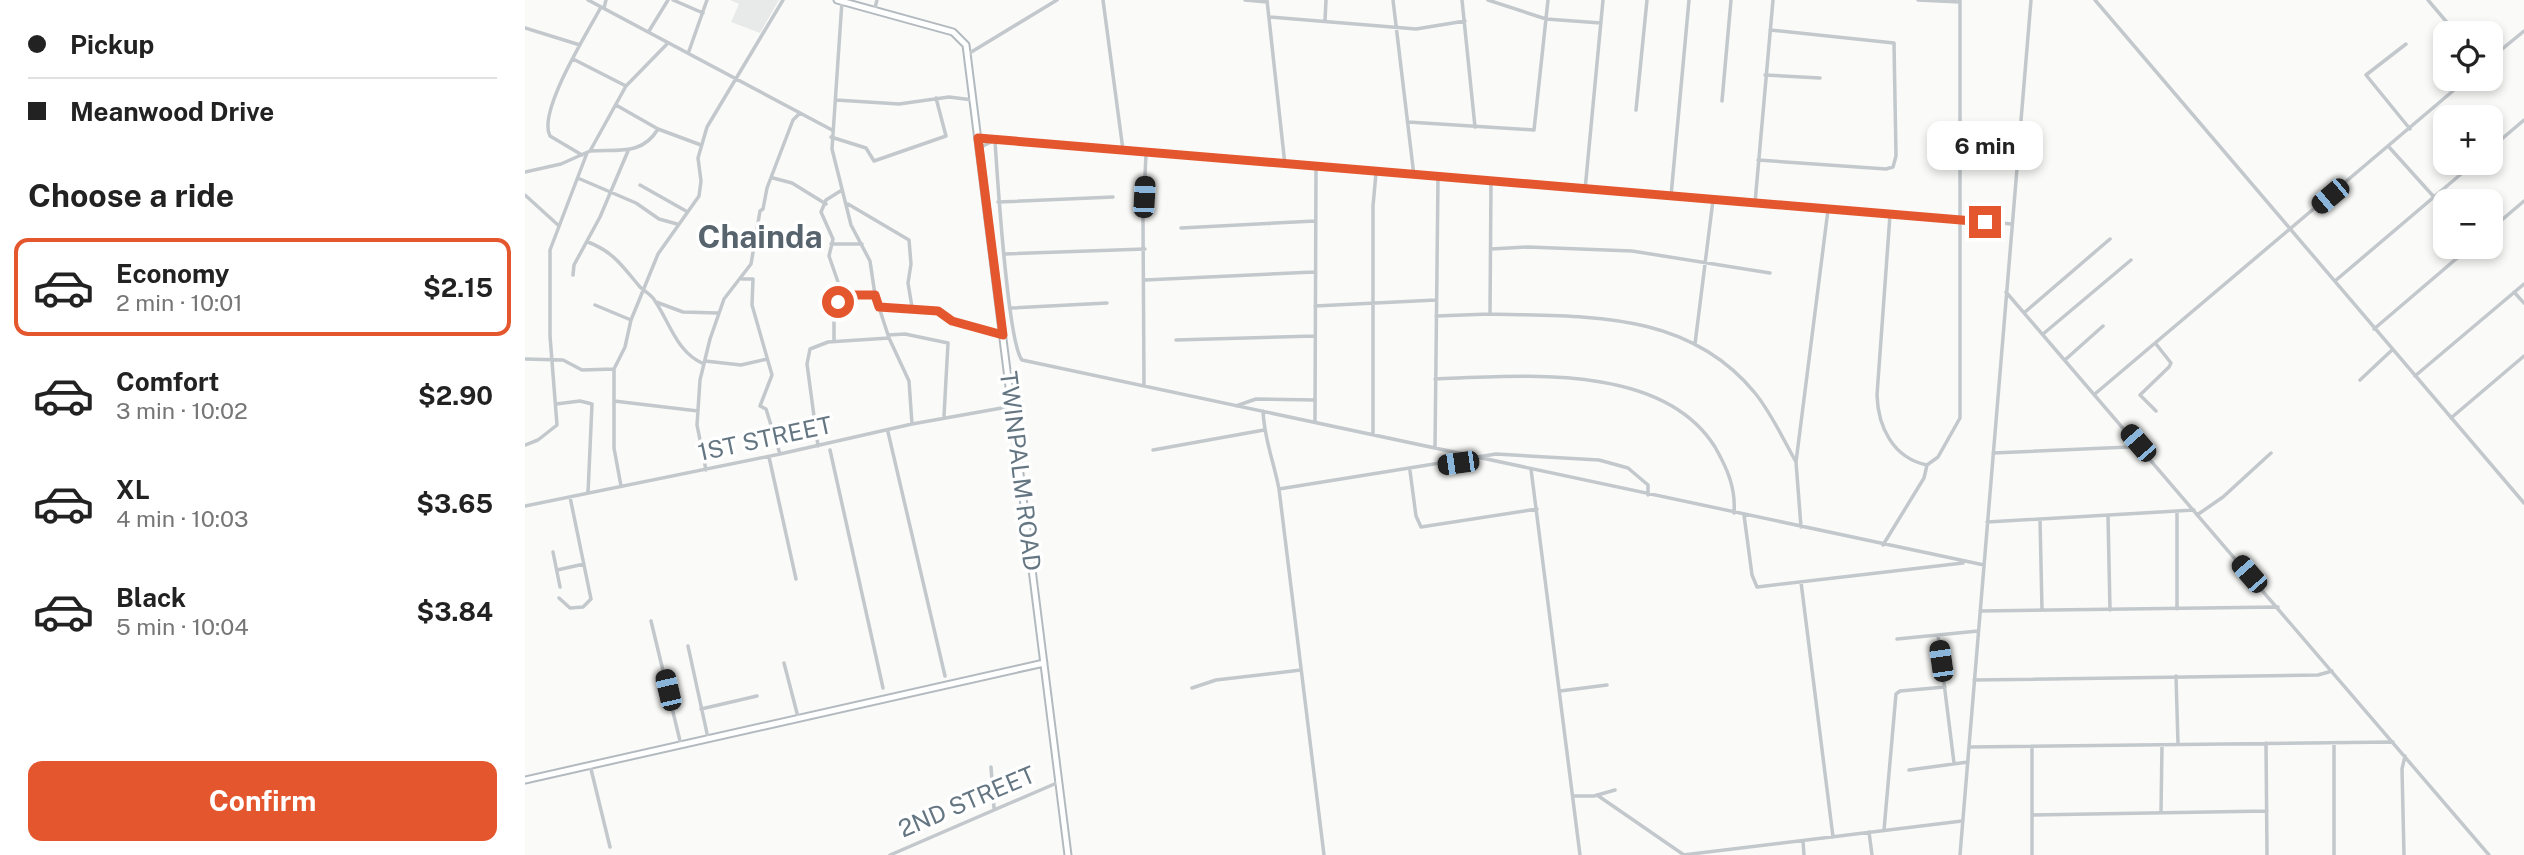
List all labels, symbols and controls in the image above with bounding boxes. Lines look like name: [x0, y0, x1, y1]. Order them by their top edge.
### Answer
map controls: [2433, 21, 2503, 259]
button: locate: [2433, 21, 2503, 91]
text: Pickup: [70, 29, 154, 60]
text: Meanwood Drive: [70, 96, 274, 127]
button: +: [2433, 105, 2503, 175]
callout: 6 min: [1927, 120, 2043, 170]
text: 6 min: [1955, 132, 2015, 159]
car: [2308, 174, 2353, 218]
car: [1133, 175, 1156, 219]
text: Choose a ride: [28, 177, 234, 214]
button: −: [2433, 189, 2503, 259]
route end: [1969, 206, 2001, 238]
district label: Chainda: [697, 218, 823, 255]
icon: car: [32, 256, 95, 319]
text: Economy: [116, 258, 229, 289]
text: $2.15: [423, 272, 493, 303]
route start: [822, 286, 854, 318]
text: 2 min · 10:01: [116, 289, 243, 316]
icon: car: [32, 364, 95, 427]
text: Comfort: [116, 366, 219, 397]
street label: TWINPALM ROAD: [995, 369, 1047, 572]
text: $2.90: [418, 380, 493, 411]
text: 3 min · 10:02: [116, 397, 248, 424]
street label: 1ST STREET: [695, 410, 834, 466]
car: [2117, 420, 2160, 466]
car: [1436, 450, 1481, 476]
icon: car: [32, 472, 95, 535]
text: XL: [116, 474, 150, 505]
text: $3.65: [416, 488, 493, 519]
text: 4 min · 10:03: [116, 505, 248, 532]
car: [2228, 551, 2271, 597]
icon: car: [32, 580, 95, 643]
text: Black: [116, 582, 186, 613]
text: $3.84: [417, 596, 493, 627]
text: 5 min · 10:04: [116, 613, 249, 640]
car: [1928, 639, 1955, 683]
car: [654, 667, 683, 713]
street label: 2ND STREET: [894, 760, 1039, 842]
button: Confirm: [28, 761, 497, 841]

